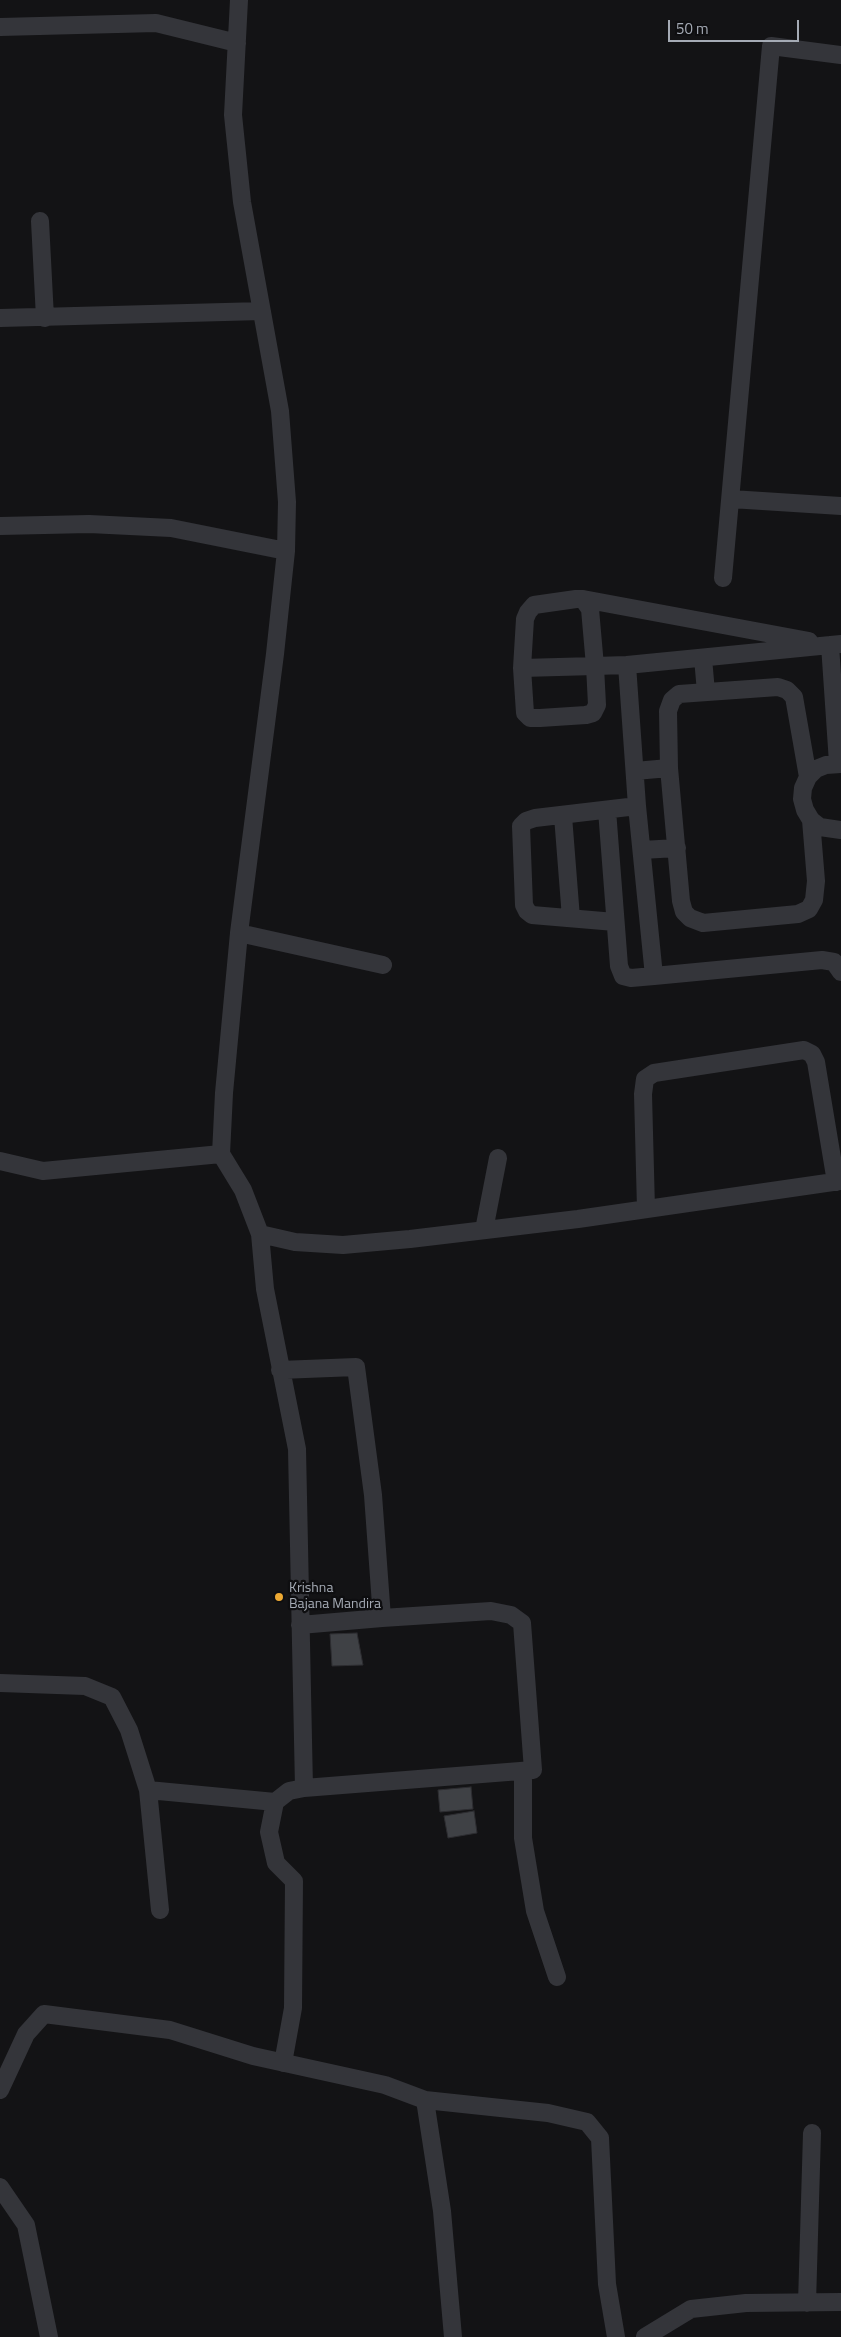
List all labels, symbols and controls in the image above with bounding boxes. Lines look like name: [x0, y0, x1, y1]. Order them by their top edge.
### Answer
scale bar: [671, 10, 802, 42]
text: 50 m: [676, 17, 709, 40]
place label: Krishna Bajana Mandira: [289, 1581, 381, 1614]
marker: Krishna Bajana Mandira: [273, 1591, 285, 1603]

